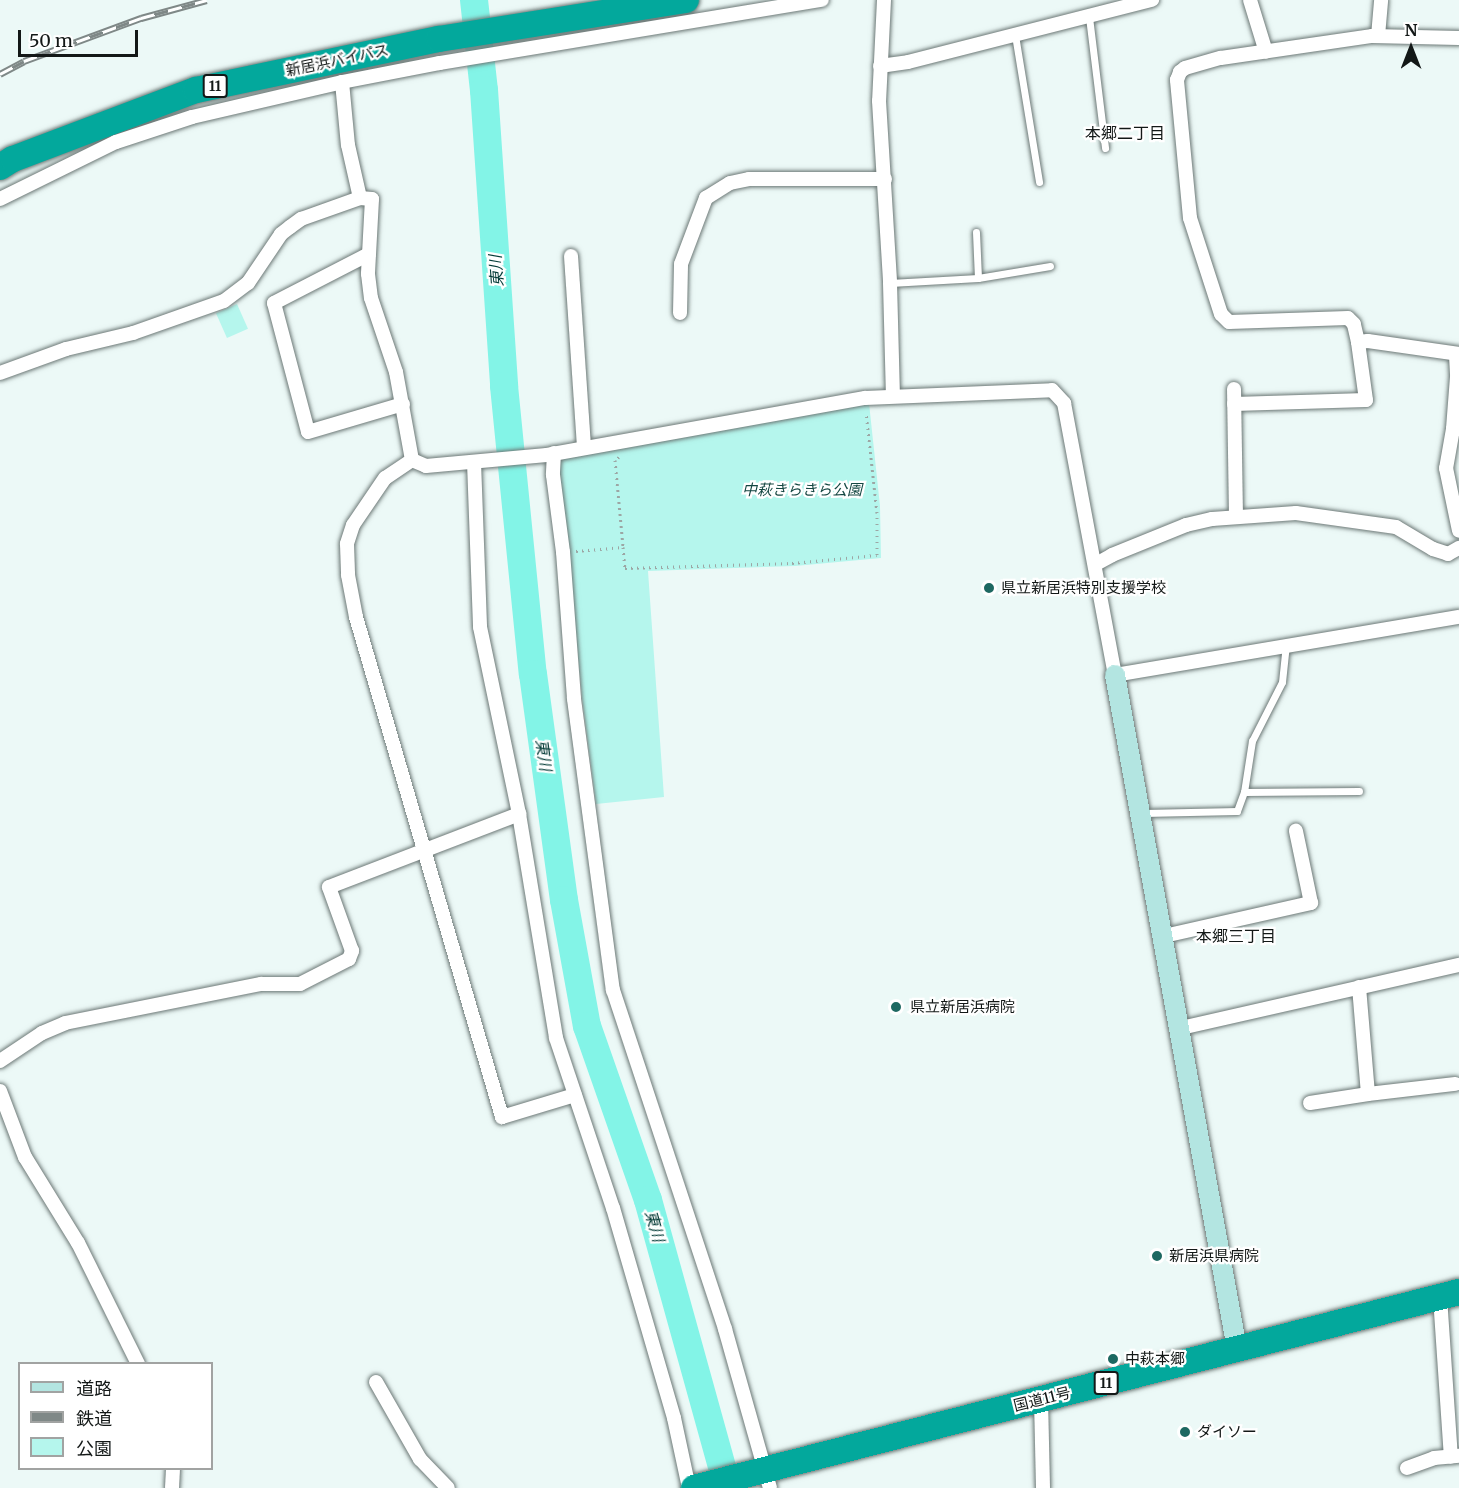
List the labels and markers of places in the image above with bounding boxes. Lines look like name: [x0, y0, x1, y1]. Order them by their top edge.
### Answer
place label: 県立新居浜特別支援学校: [1001, 579, 1166, 597]
marker: 県立新居浜特別支援学校: [982, 581, 996, 595]
marker: 県立新居浜病院: [887, 998, 905, 1016]
place label: 県立新居浜病院: [910, 998, 1015, 1016]
place label: 新居浜県病院: [1169, 1247, 1259, 1265]
marker: 新居浜県病院: [1150, 1249, 1164, 1263]
place label: 中萩本郷: [1125, 1350, 1185, 1368]
marker: 中萩本郷: [1106, 1352, 1120, 1366]
place label: ダイソー: [1197, 1423, 1257, 1441]
marker: ダイソー: [1178, 1425, 1192, 1439]

